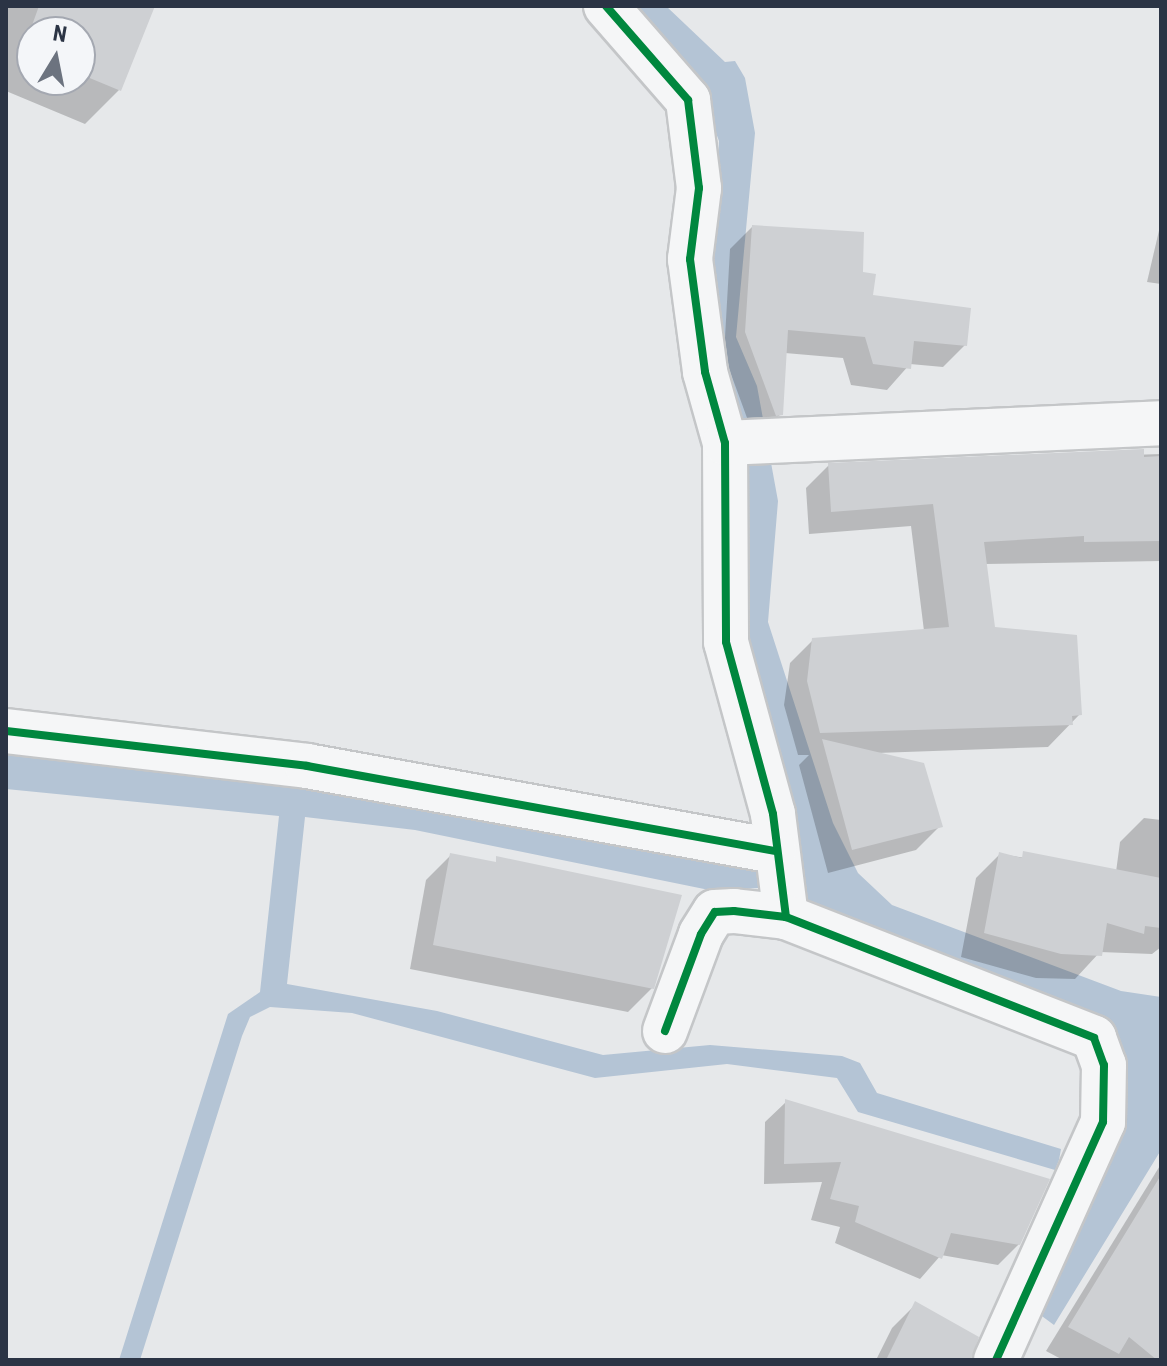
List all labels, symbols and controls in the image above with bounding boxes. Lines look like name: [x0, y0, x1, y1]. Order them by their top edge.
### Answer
north arrow: [16, 16, 96, 96]
text: N: [51, 20, 69, 47]

